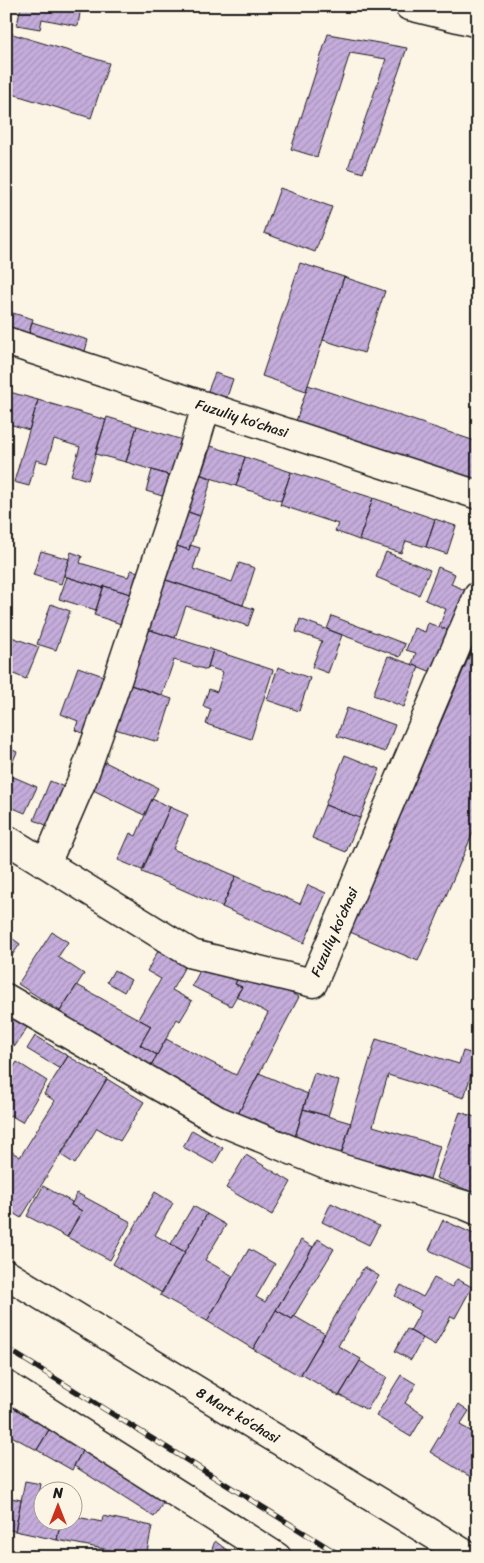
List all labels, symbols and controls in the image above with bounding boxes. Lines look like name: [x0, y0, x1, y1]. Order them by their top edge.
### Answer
street label: Fuzuliy koʻchasi: [192, 392, 292, 446]
street label: Fuzuliy koʻchasi: [304, 882, 366, 981]
street label: 8 Mart koʻchasi: [191, 1381, 285, 1451]
north arrow: [32, 1480, 82, 1530]
text: N: [52, 1481, 63, 1506]

